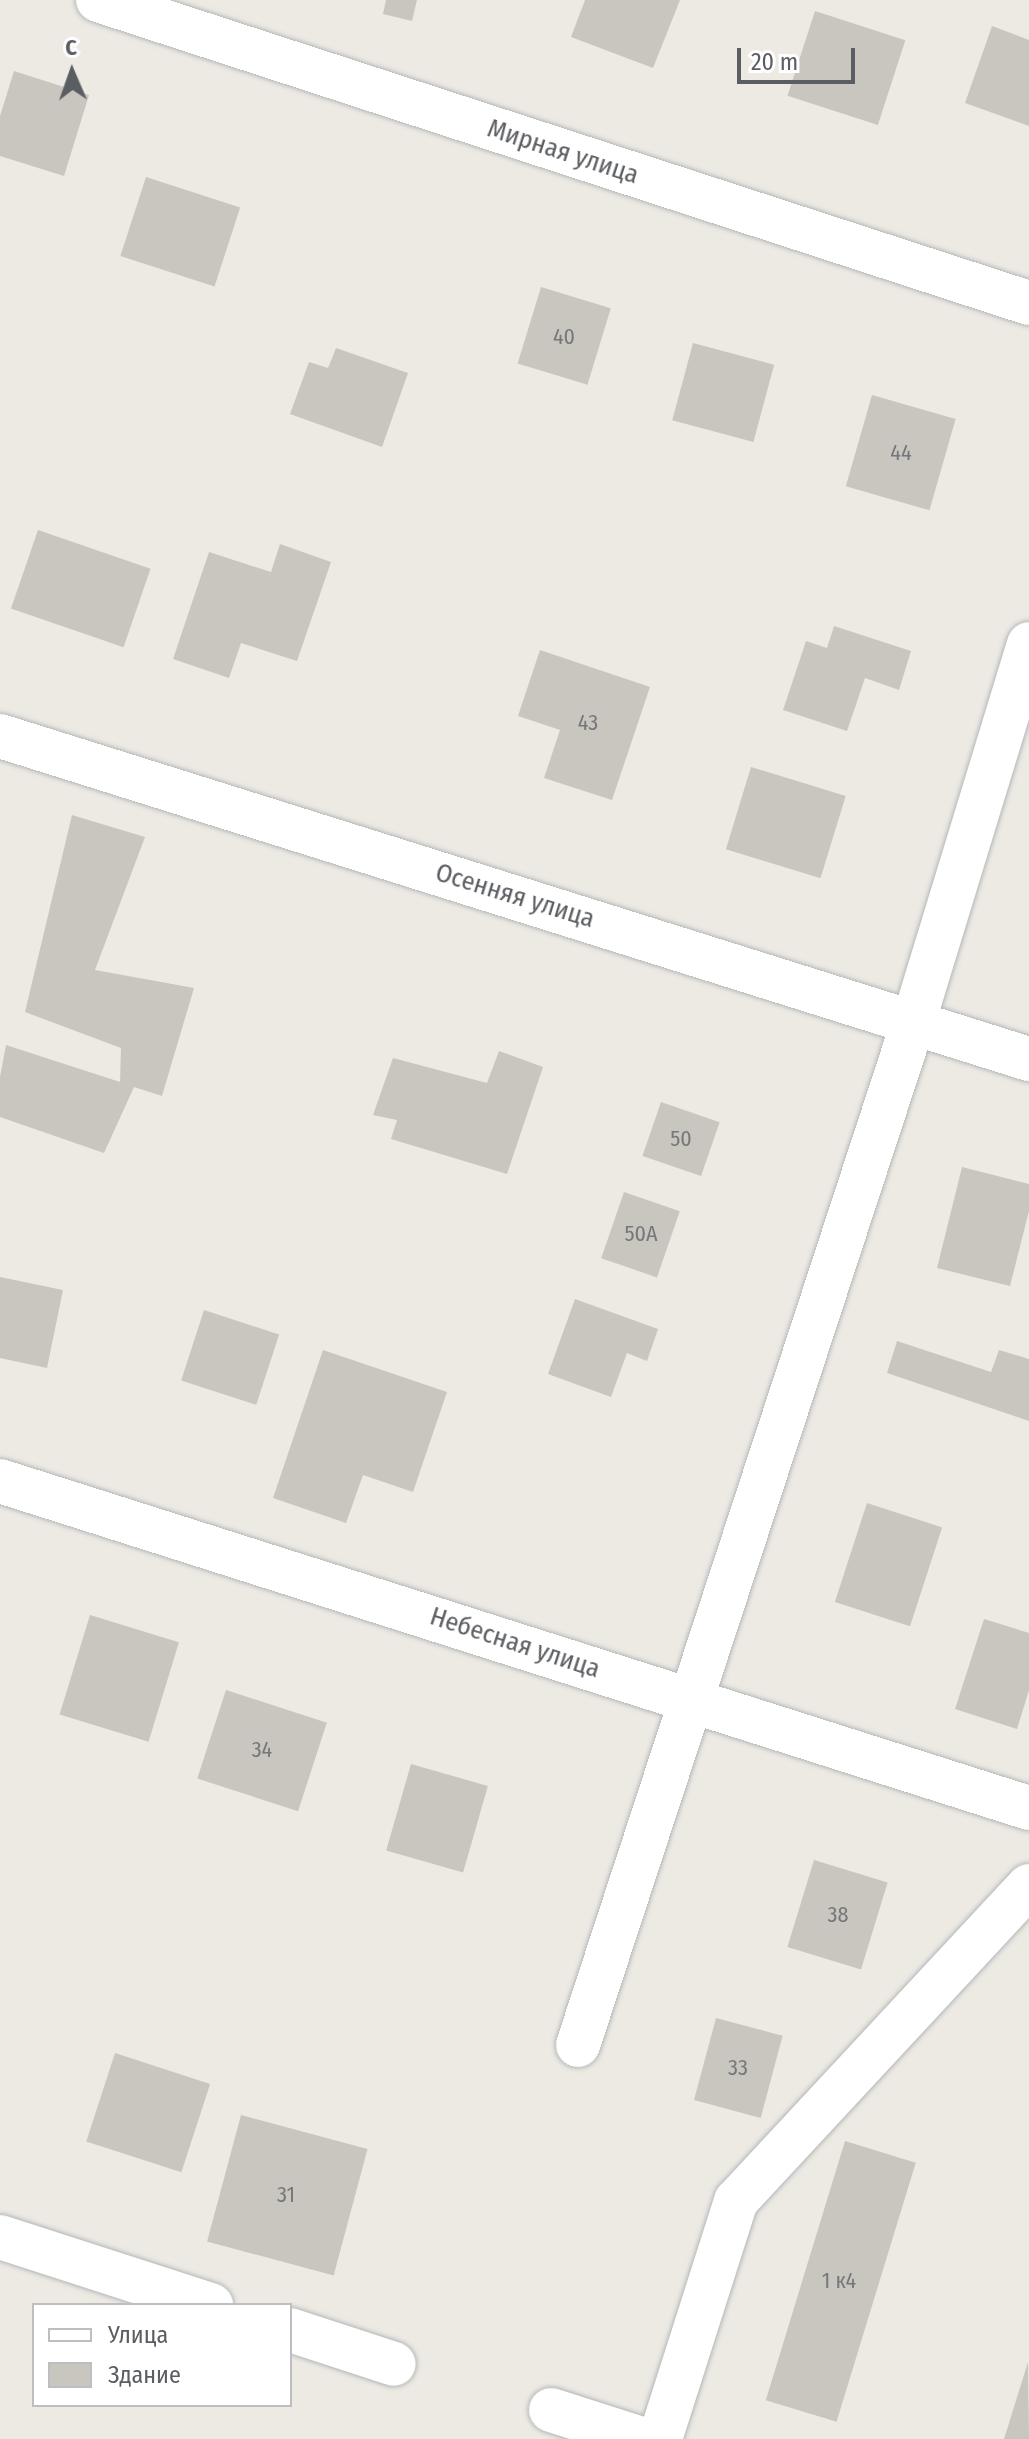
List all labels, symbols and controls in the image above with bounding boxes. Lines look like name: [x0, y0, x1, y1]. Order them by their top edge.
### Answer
north arrow: [32, 32, 112, 112]
scale bar: [741, 32, 859, 82]
text: С: [65, 34, 77, 61]
text: 20 m: [751, 48, 798, 76]
street label: Мирная улица: [484, 113, 642, 191]
house number: 40: [553, 324, 575, 350]
house number: 44: [890, 440, 912, 466]
house number: 43: [578, 710, 598, 736]
street label: Осенняя улица: [432, 857, 598, 935]
house number: 50: [670, 1126, 692, 1152]
house number: 50А: [624, 1221, 658, 1247]
street label: Небесная улица: [426, 1601, 604, 1685]
house number: 34: [252, 1737, 272, 1763]
house number: 38: [828, 1902, 848, 1928]
house number: 33: [728, 2055, 748, 2081]
house number: 31: [277, 2182, 295, 2208]
house number: 1 к4: [822, 2268, 856, 2294]
legend: [32, 2303, 292, 2407]
text: Улица: [108, 2321, 168, 2349]
text: Здание: [108, 2361, 181, 2389]

